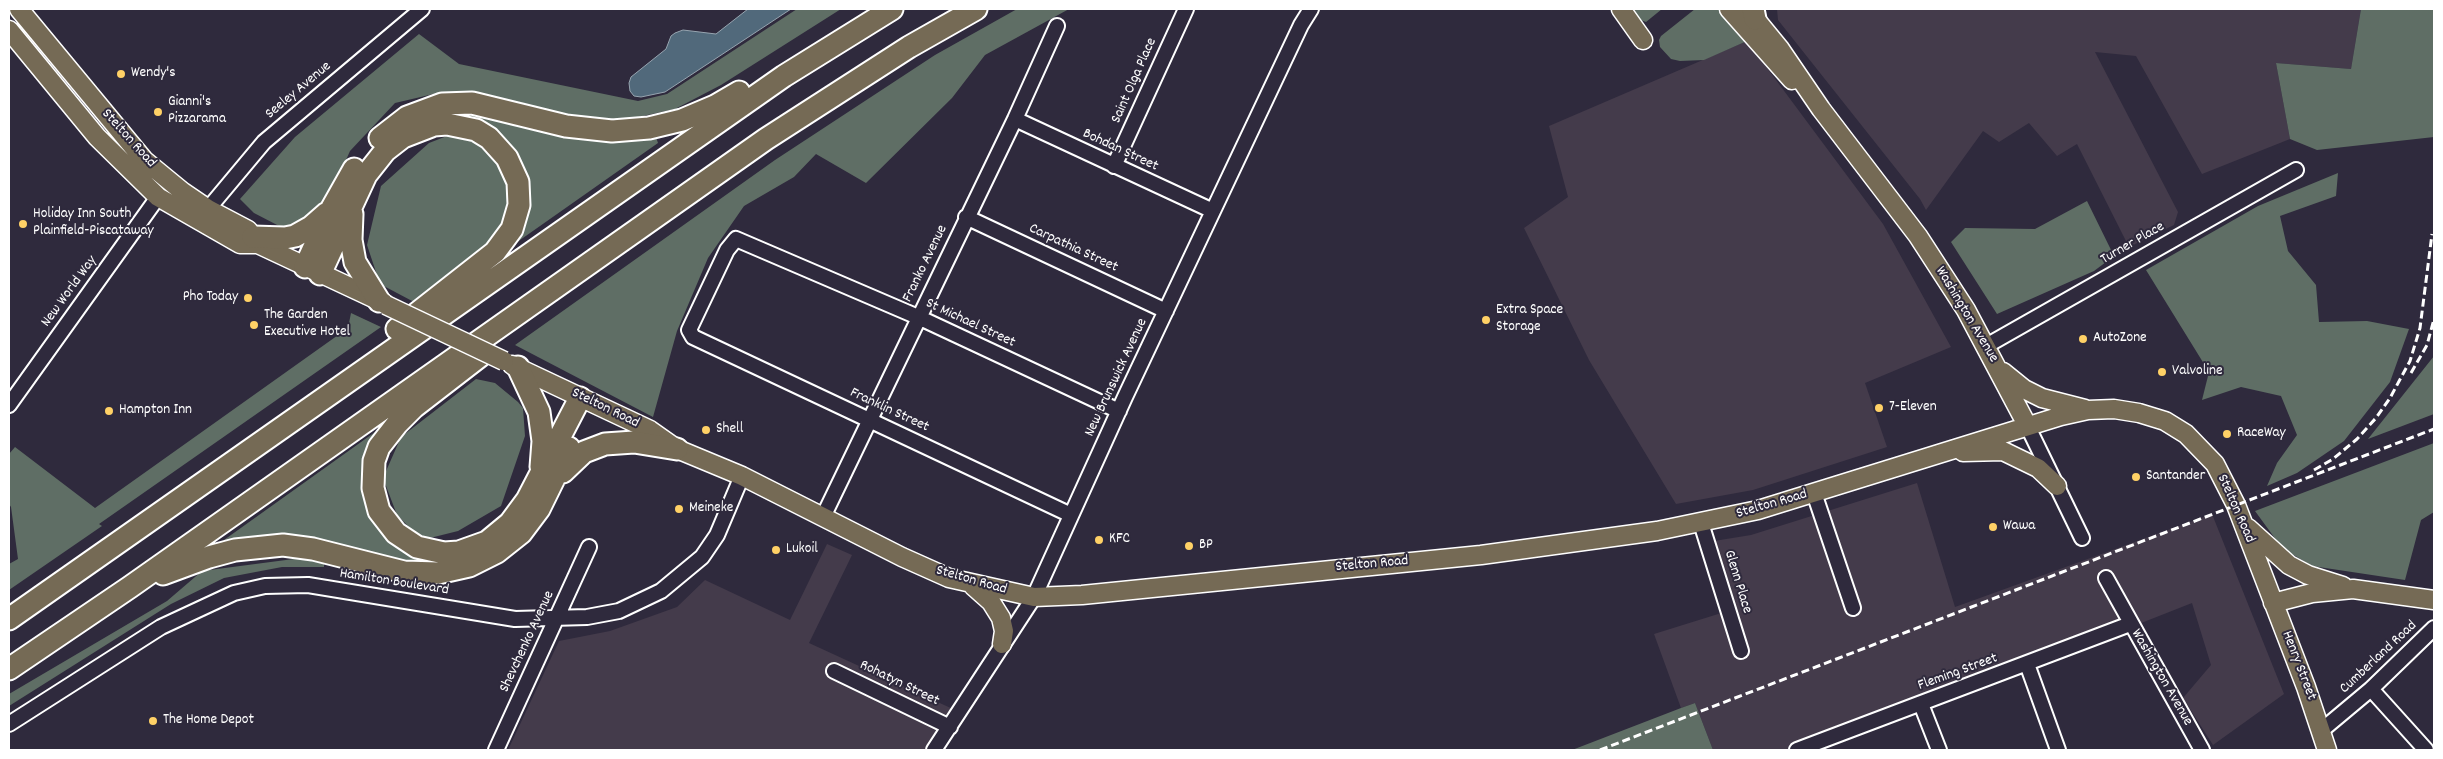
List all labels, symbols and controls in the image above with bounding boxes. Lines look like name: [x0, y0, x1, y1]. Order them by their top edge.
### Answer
street label: Saint Olga Place: [1108, 36, 1162, 126]
street label: Seeley Avenue: [262, 58, 336, 124]
place label: Wendy's: [131, 65, 176, 83]
marker: Wendy's: [115, 68, 127, 80]
place label: Gianni's Pizzarama: [168, 94, 226, 129]
street label: Stelton Road: [97, 106, 159, 172]
marker: Gianni's Pizzarama: [152, 106, 164, 118]
street label: Bohdan Street: [1079, 126, 1161, 176]
place label: Holiday Inn South Plainfield-Piscataway: [33, 206, 154, 241]
marker: Holiday Inn South Plainfield-Piscataway: [17, 218, 29, 230]
street label: Turner Place: [2098, 219, 2168, 269]
street label: Carpathia Street: [1026, 221, 1120, 277]
street label: Franko Avenue: [900, 223, 952, 305]
street label: New World Way: [38, 253, 102, 331]
street label: Washington Avenue: [1930, 264, 2002, 366]
place label: Pho Today: [183, 289, 238, 307]
marker: Pho Today: [242, 292, 254, 304]
street label: St Michael Street: [922, 295, 1018, 353]
place label: Extra Space Storage: [1496, 302, 1563, 337]
place label: The Garden Executive Hotel: [264, 307, 350, 342]
marker: Extra Space Storage: [1480, 314, 1492, 326]
street label: New Brunswick Avenue: [1082, 316, 1152, 440]
marker: The Garden Executive Hotel: [248, 319, 260, 331]
place label: AutoZone: [2093, 330, 2147, 348]
marker: AutoZone: [2077, 333, 2089, 345]
place label: Valvoline: [2172, 363, 2223, 381]
marker: Valvoline: [2156, 366, 2168, 378]
street label: Stelton Road: [568, 385, 642, 433]
street label: Franklin Street: [846, 385, 932, 437]
place label: 7-Eleven: [1889, 399, 1937, 417]
place label: Hampton Inn: [119, 402, 192, 420]
marker: 7-Eleven: [1873, 402, 1885, 414]
marker: Hampton Inn: [103, 405, 115, 417]
place label: Shell: [716, 421, 743, 439]
marker: Shell: [700, 424, 712, 436]
place label: RaceWay: [2237, 425, 2286, 443]
marker: RaceWay: [2221, 428, 2233, 440]
place label: Santander: [2146, 468, 2205, 486]
marker: Santander: [2130, 471, 2142, 483]
street label: Stelton Road: [2212, 472, 2258, 546]
street label: Stelton Road: [1734, 486, 1810, 524]
place label: Meineke: [689, 500, 733, 518]
marker: Meineke: [673, 503, 685, 515]
place label: Wawa: [2003, 518, 2035, 536]
marker: Wawa: [1987, 521, 1999, 533]
place label: KFC: [1109, 531, 1130, 549]
marker: KFC: [1093, 534, 1105, 546]
place label: BP: [1199, 537, 1213, 555]
marker: BP: [1183, 540, 1195, 552]
place label: Lukoil: [786, 541, 818, 559]
marker: Lukoil: [770, 544, 782, 556]
street label: Glenn Place: [1719, 548, 1755, 616]
street label: Stelton Road: [1335, 553, 1409, 577]
street label: Stelton Road: [933, 562, 1009, 600]
street label: Hamilton Boulevard: [338, 565, 450, 601]
street label: Shevchenko Avenue: [497, 588, 559, 696]
street label: Cumberland Road: [2337, 618, 2421, 698]
street label: Washington Avenue: [2126, 626, 2196, 730]
street label: Henry Street: [2277, 629, 2319, 703]
street label: Fleming Street: [1916, 650, 2000, 696]
street label: Rohatyn Street: [856, 657, 942, 711]
place label: The Home Depot: [163, 712, 254, 730]
marker: The Home Depot: [147, 715, 159, 727]

